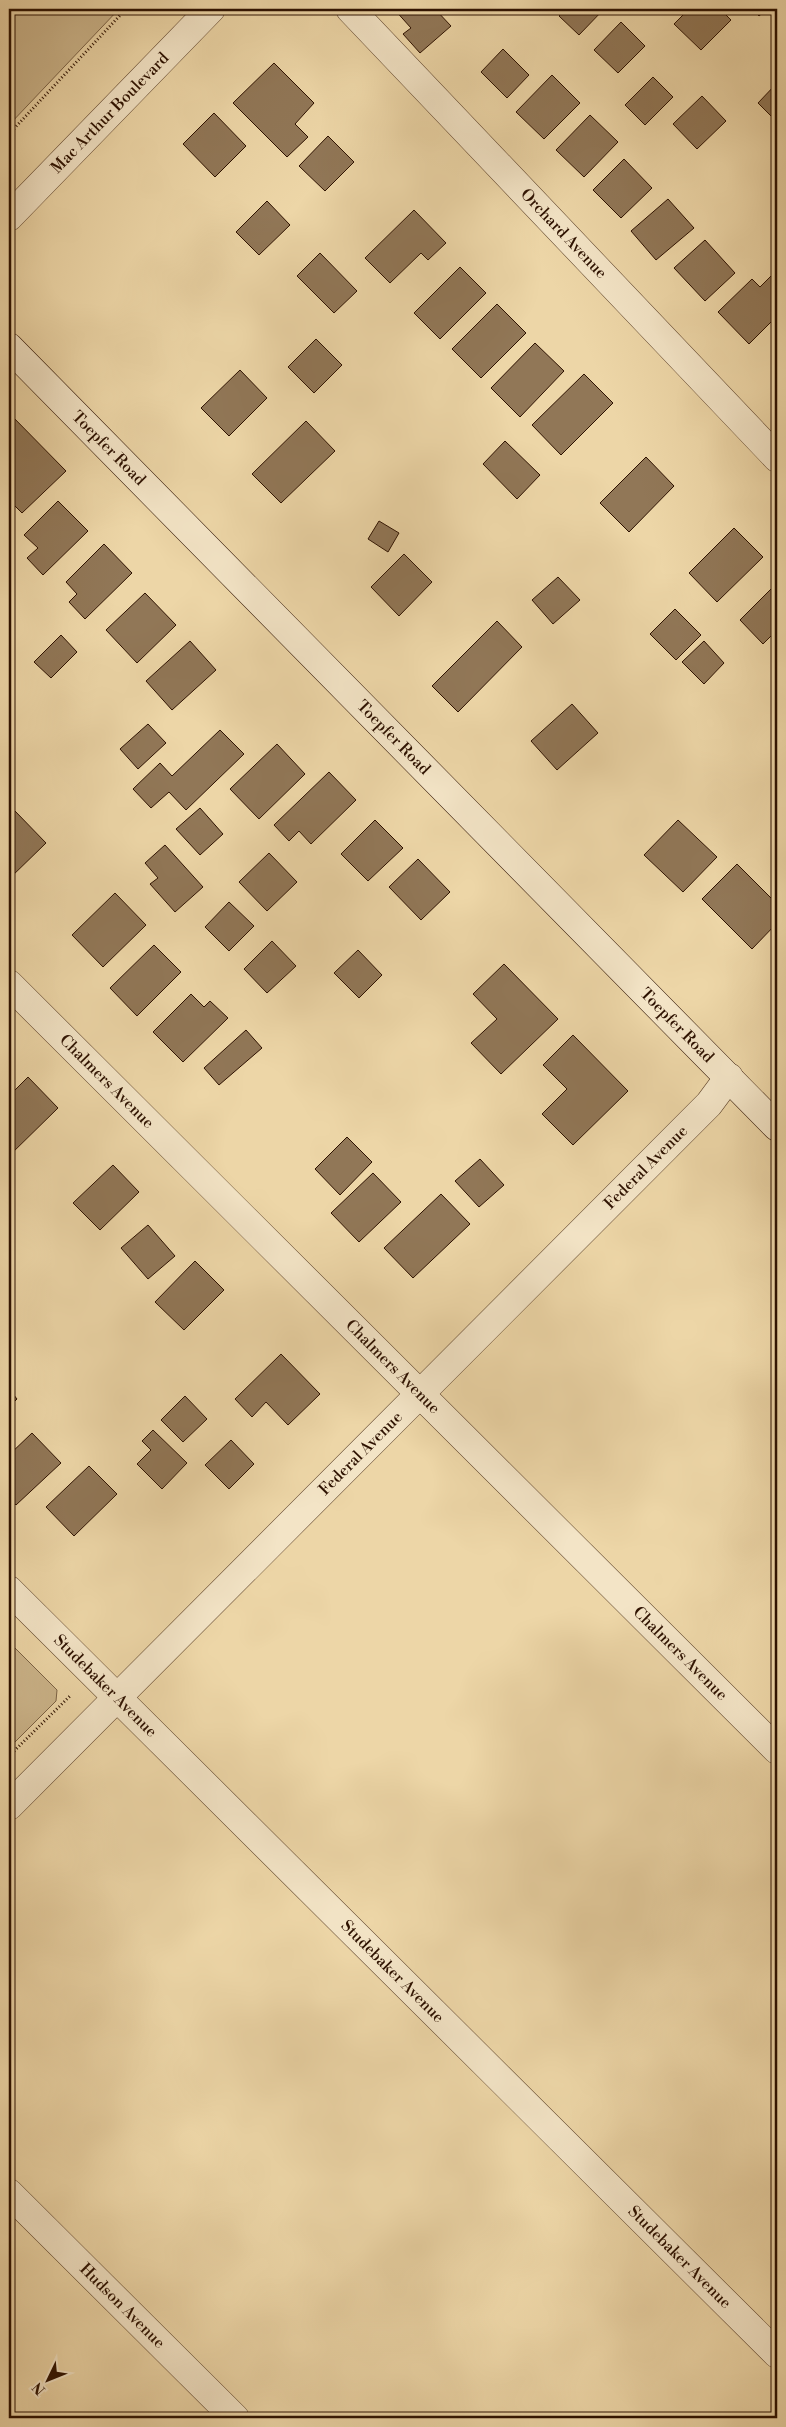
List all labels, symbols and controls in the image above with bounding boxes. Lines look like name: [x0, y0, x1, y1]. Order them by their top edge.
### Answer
street label: Mac Arthur Boulevard: [47, 48, 173, 178]
street label: Orchard Avenue: [516, 184, 611, 283]
street label: Toepfer Road: [68, 407, 150, 490]
street label: Toepfer Road: [352, 696, 435, 779]
street label: Toepfer Road: [636, 984, 718, 1067]
street label: Chalmers Avenue: [55, 1030, 158, 1133]
street label: Federal Avenue: [600, 1121, 692, 1213]
street label: Chalmers Avenue: [341, 1315, 444, 1418]
street label: Federal Avenue: [315, 1407, 407, 1500]
street label: Chalmers Avenue: [629, 1602, 732, 1705]
street label: Studebaker Avenue: [50, 1630, 161, 1742]
street label: Studebaker Avenue: [337, 1916, 448, 2027]
street label: Studebaker Avenue: [624, 2202, 736, 2313]
street label: Hudson Avenue: [75, 2259, 169, 2353]
north arrow: [22, 2354, 72, 2404]
text: N: [29, 2378, 50, 2398]

